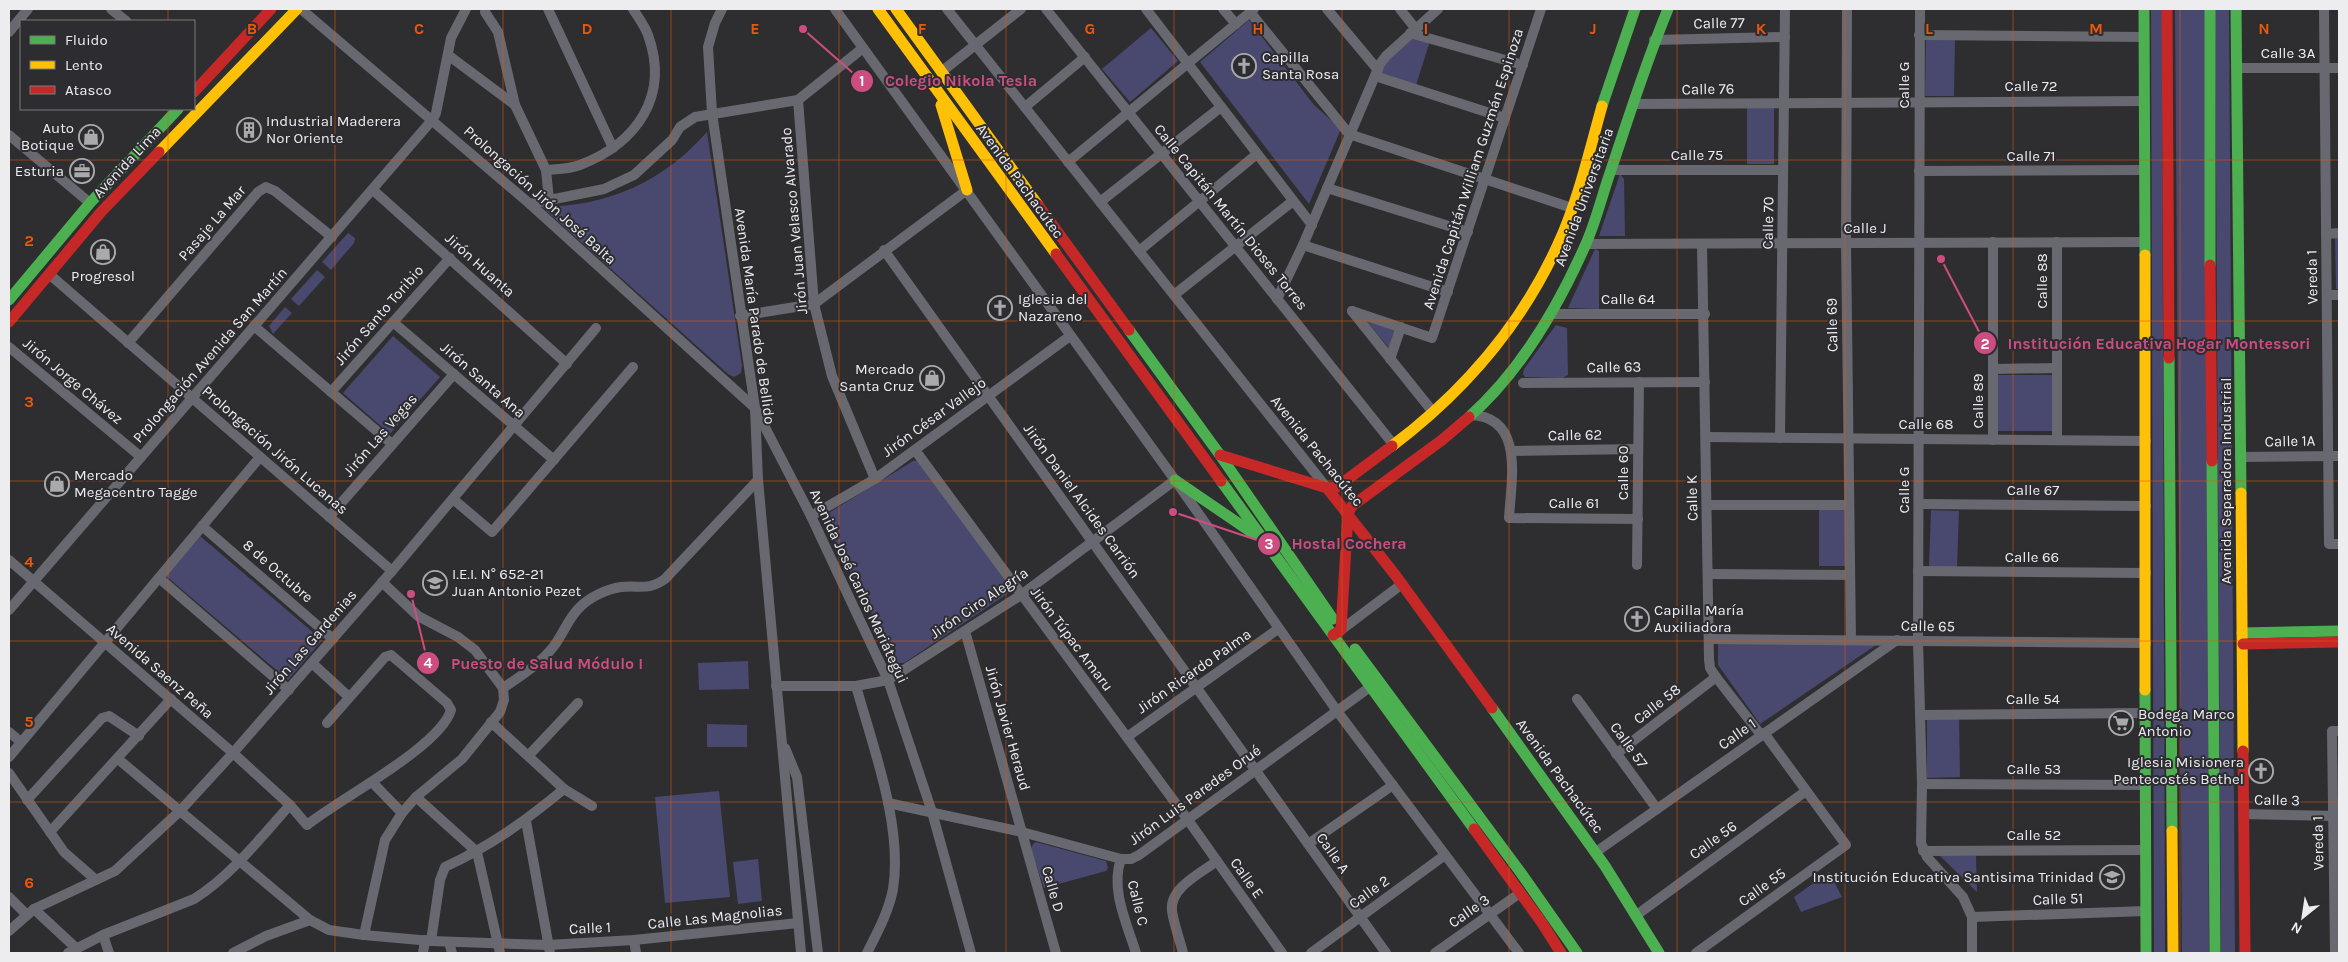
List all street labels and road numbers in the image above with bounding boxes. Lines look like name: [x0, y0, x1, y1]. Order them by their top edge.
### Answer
street label: Calle 77: [1693, 14, 1745, 32]
street label: Avenida Capitán William Guzmán Espinoza: [1419, 26, 1527, 312]
street label: Calle 3A: [2261, 44, 2316, 62]
street label: Calle G: [1895, 62, 1913, 108]
street label: Calle 72: [2005, 77, 2057, 95]
street label: Calle 76: [1681, 80, 1735, 98]
street label: Avenida Pachacútec: [972, 120, 1068, 242]
street label: Calle Capitán Martín Dioses Torres: [1150, 120, 1312, 314]
street label: Avenida Lima: [89, 122, 165, 202]
street label: Prolongación Jirón José Balta: [460, 122, 620, 268]
street label: Avenida Universitaria: [1551, 125, 1617, 269]
street label: Jirón Juan Velasco Alvarado: [777, 127, 811, 315]
street label: Calle 75: [1671, 146, 1723, 164]
street label: Calle 71: [2006, 147, 2056, 165]
street label: Pasaje La Mar: [174, 181, 250, 264]
street label: Calle 70: [1759, 196, 1777, 250]
street label: Avenida María Parado de Bellido: [731, 207, 779, 425]
street label: Calle J: [1843, 219, 1887, 237]
street label: Jirón Huanta: [442, 229, 518, 301]
street label: Vereda 1: [2303, 250, 2321, 304]
street label: Calle 88: [2033, 253, 2051, 309]
street label: Jirón Santo Toribio: [331, 261, 427, 369]
street label: Prolongación Avenida San Martín: [129, 264, 291, 446]
street label: Calle 64: [1601, 290, 1656, 308]
street label: Calle 69: [1823, 298, 1841, 352]
street label: Jirón Jorge Chávez: [19, 334, 127, 428]
street label: Jirón Santa Ana: [437, 338, 529, 422]
street label: Calle 63: [1587, 358, 1641, 376]
street label: Jirón César Vallejo: [879, 373, 989, 461]
street label: Calle 89: [1969, 373, 1987, 429]
street label: Avenida Separadora Industrial: [2217, 378, 2235, 584]
street label: Prolongación Jirón Lucanas: [198, 382, 352, 518]
street label: Jirón Las Vegas: [339, 390, 421, 480]
street label: Avenida Pachacútec: [1267, 392, 1367, 510]
street label: Calle 68: [1899, 415, 1953, 433]
street label: Jirón Daniel Alcides Carrión: [1020, 420, 1144, 582]
street label: Calle 62: [1548, 426, 1602, 444]
street label: Calle 1A: [2264, 432, 2316, 450]
street label: Calle 60: [1614, 446, 1632, 500]
street label: Calle G: [1895, 467, 1913, 513]
street label: Calle K: [1683, 475, 1701, 521]
street label: Calle 67: [2007, 481, 2059, 499]
street label: Avenida José Carlos Mariátegui: [806, 486, 912, 686]
street label: Calle 61: [1549, 494, 1599, 512]
street label: 8 de Octubre: [239, 536, 317, 606]
street label: Calle 66: [2005, 548, 2059, 566]
street label: Jirón Ciro Alegría: [926, 563, 1032, 643]
street label: Jirón Túpac Amaru: [1027, 583, 1117, 695]
street label: Jirón Las Gardenias: [260, 586, 360, 698]
street label: Calle 65: [1901, 617, 1955, 635]
street label: Avenida Saenz Peña: [103, 620, 217, 722]
street label: Jirón Ricardo Palma: [1133, 625, 1255, 717]
street label: Jirón Javier Heraud: [982, 663, 1034, 793]
street label: Calle 58: [1630, 680, 1684, 728]
street label: Calle 54: [2006, 690, 2061, 708]
street label: Avenida Pachacútec: [1512, 715, 1608, 837]
street label: Calle 1: [1715, 715, 1759, 753]
street label: Calle 57: [1606, 718, 1652, 772]
street label: Jirón Luis Paredes Orué: [1126, 741, 1264, 849]
street label: Calle 53: [2007, 760, 2061, 778]
street label: Calle 3: [2254, 791, 2300, 809]
street label: Vereda 1: [2309, 816, 2327, 870]
street label: Calle 56: [1686, 817, 1740, 863]
street label: Calle 52: [2007, 826, 2061, 844]
street label: Calle A: [1313, 829, 1354, 877]
street label: Calle E: [1227, 854, 1267, 902]
street label: Calle D: [1038, 864, 1068, 914]
street label: Calle 55: [1735, 864, 1789, 910]
street label: Calle 2: [1345, 871, 1393, 913]
street label: Calle C: [1124, 878, 1152, 928]
street label: Calle 51: [2032, 889, 2084, 909]
street label: Calle 3: [1445, 890, 1493, 932]
street label: Calle Las Magnolias: [647, 901, 783, 933]
street label: Calle 1: [569, 918, 611, 938]

